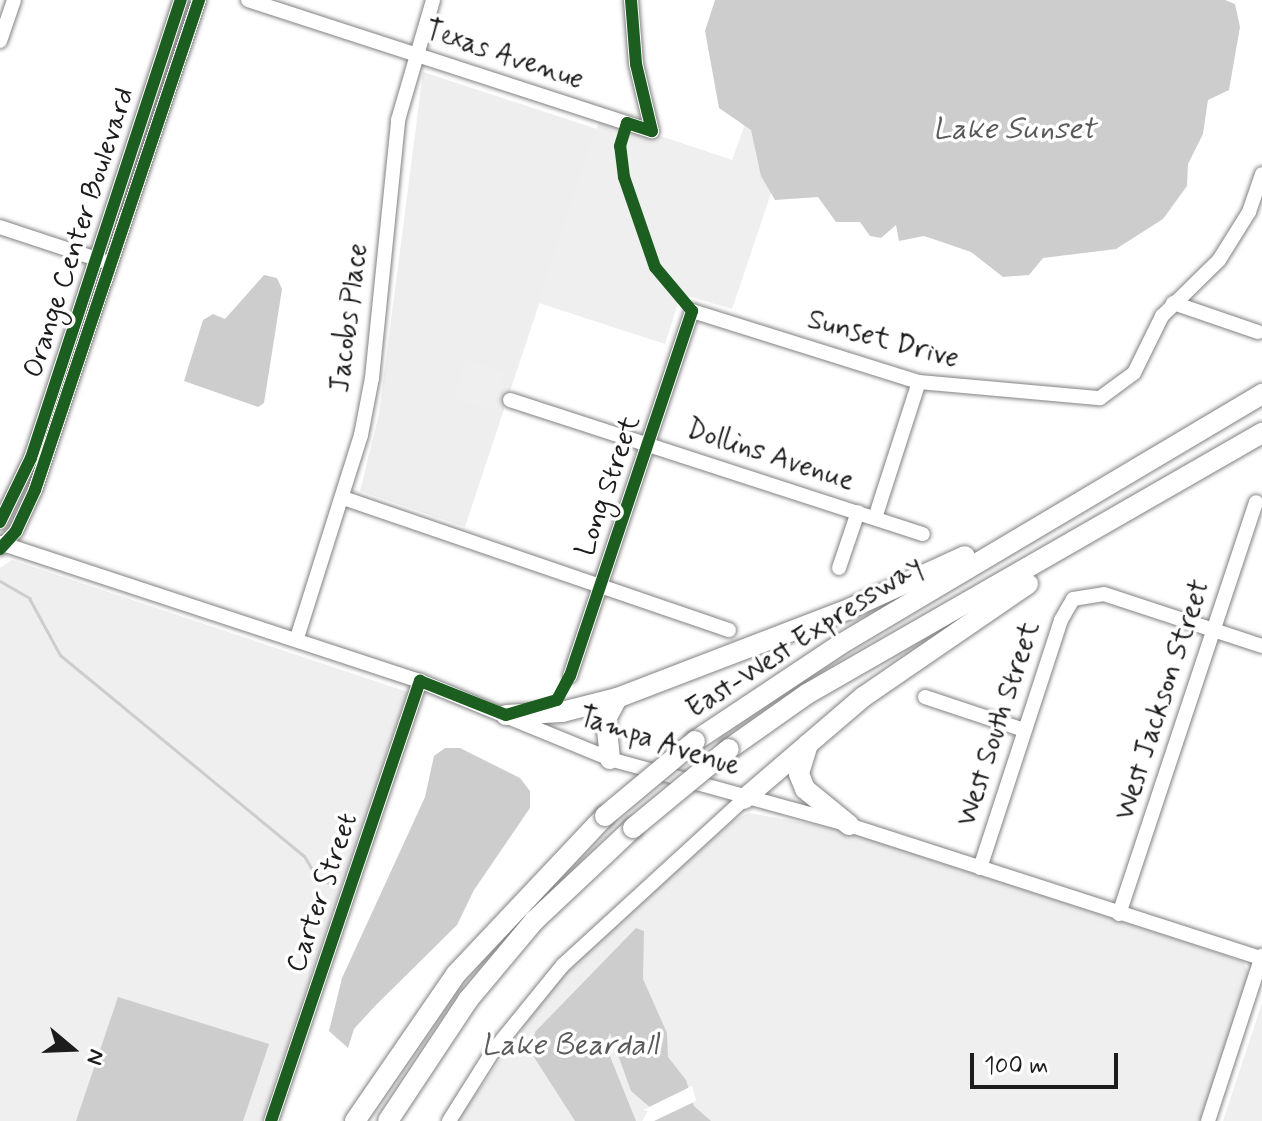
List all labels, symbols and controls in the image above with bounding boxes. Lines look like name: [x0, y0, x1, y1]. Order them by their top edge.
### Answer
street label: Texas Avenue: [422, 15, 586, 97]
street label: Orange Center Boulevard: [18, 86, 142, 380]
water label: Lake Sunset: [932, 112, 1096, 148]
street label: Jacobs Place: [324, 241, 376, 395]
street label: Sunset Drive: [804, 304, 962, 376]
street label: Long Street: [569, 411, 649, 561]
street label: Dollins Avenue: [681, 413, 859, 499]
street label: East-West Expressway: [681, 549, 929, 727]
street label: West Jackson Street: [1108, 576, 1218, 824]
street label: West South Street: [950, 617, 1048, 831]
street label: Tampa Avenue: [572, 700, 746, 786]
street label: Carter Street: [279, 807, 367, 979]
north arrow: [32, 1009, 112, 1089]
water label: Lake Beardall: [479, 1028, 661, 1064]
scale bar: [974, 1037, 1122, 1087]
text: N: [79, 1045, 110, 1068]
text: 100 m: [984, 1051, 1048, 1082]

